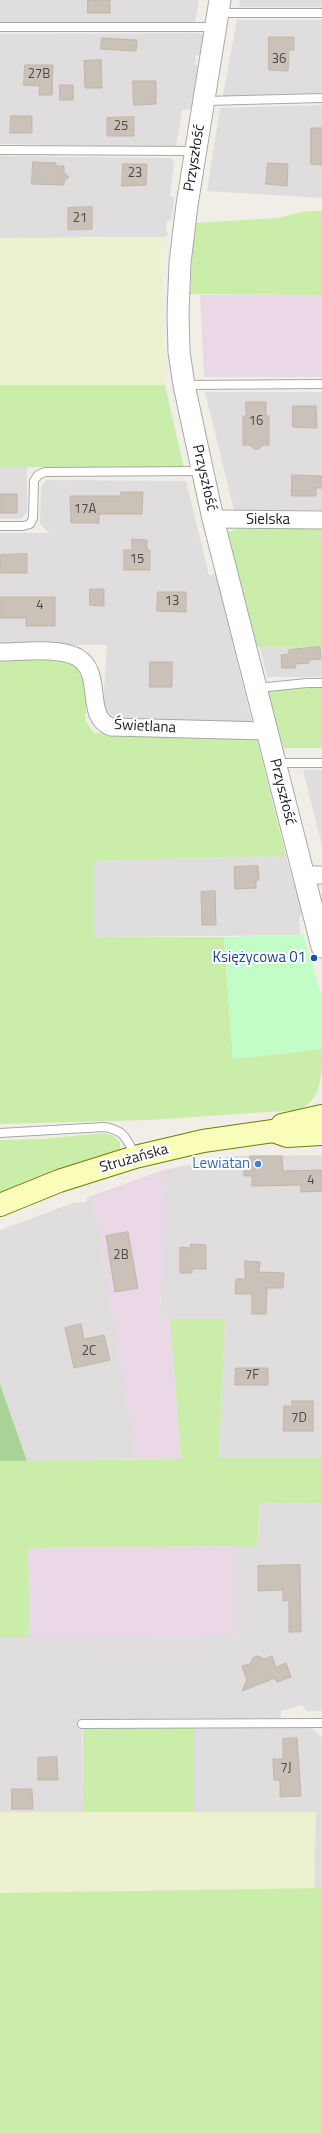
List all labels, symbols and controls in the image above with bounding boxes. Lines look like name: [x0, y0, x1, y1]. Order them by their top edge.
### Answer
house number: 36: [272, 52, 286, 68]
house number: 27B: [28, 67, 50, 83]
house number: 25: [114, 119, 128, 135]
street label: Przyszłość: [181, 123, 209, 193]
house number: 23: [128, 166, 142, 182]
house number: 21: [73, 211, 87, 227]
house number: 16: [249, 414, 263, 430]
street label: Przyszłość: [188, 443, 220, 513]
house number: 17A: [74, 502, 96, 518]
street label: Sielska: [246, 511, 290, 529]
house number: 15: [130, 552, 144, 568]
house number: 13: [165, 594, 179, 610]
house number: 4: [36, 598, 44, 614]
street label: Świetlana: [114, 716, 176, 738]
street label: Przyszłość: [265, 757, 299, 827]
place label: Księżycowa 01: [212, 949, 306, 967]
marker: Księżycowa 01: [309, 953, 319, 963]
street label: Strużańska: [98, 1141, 170, 1177]
place label: Lewiatan: [192, 1155, 250, 1173]
marker: Lewiatan: [253, 1159, 263, 1169]
house number: 4: [307, 1173, 315, 1189]
house number: 2B: [113, 1248, 129, 1264]
house number: 2C: [82, 1344, 96, 1360]
house number: 7F: [245, 1368, 259, 1384]
house number: 7D: [291, 1411, 307, 1427]
house number: 7J: [280, 1761, 292, 1777]

